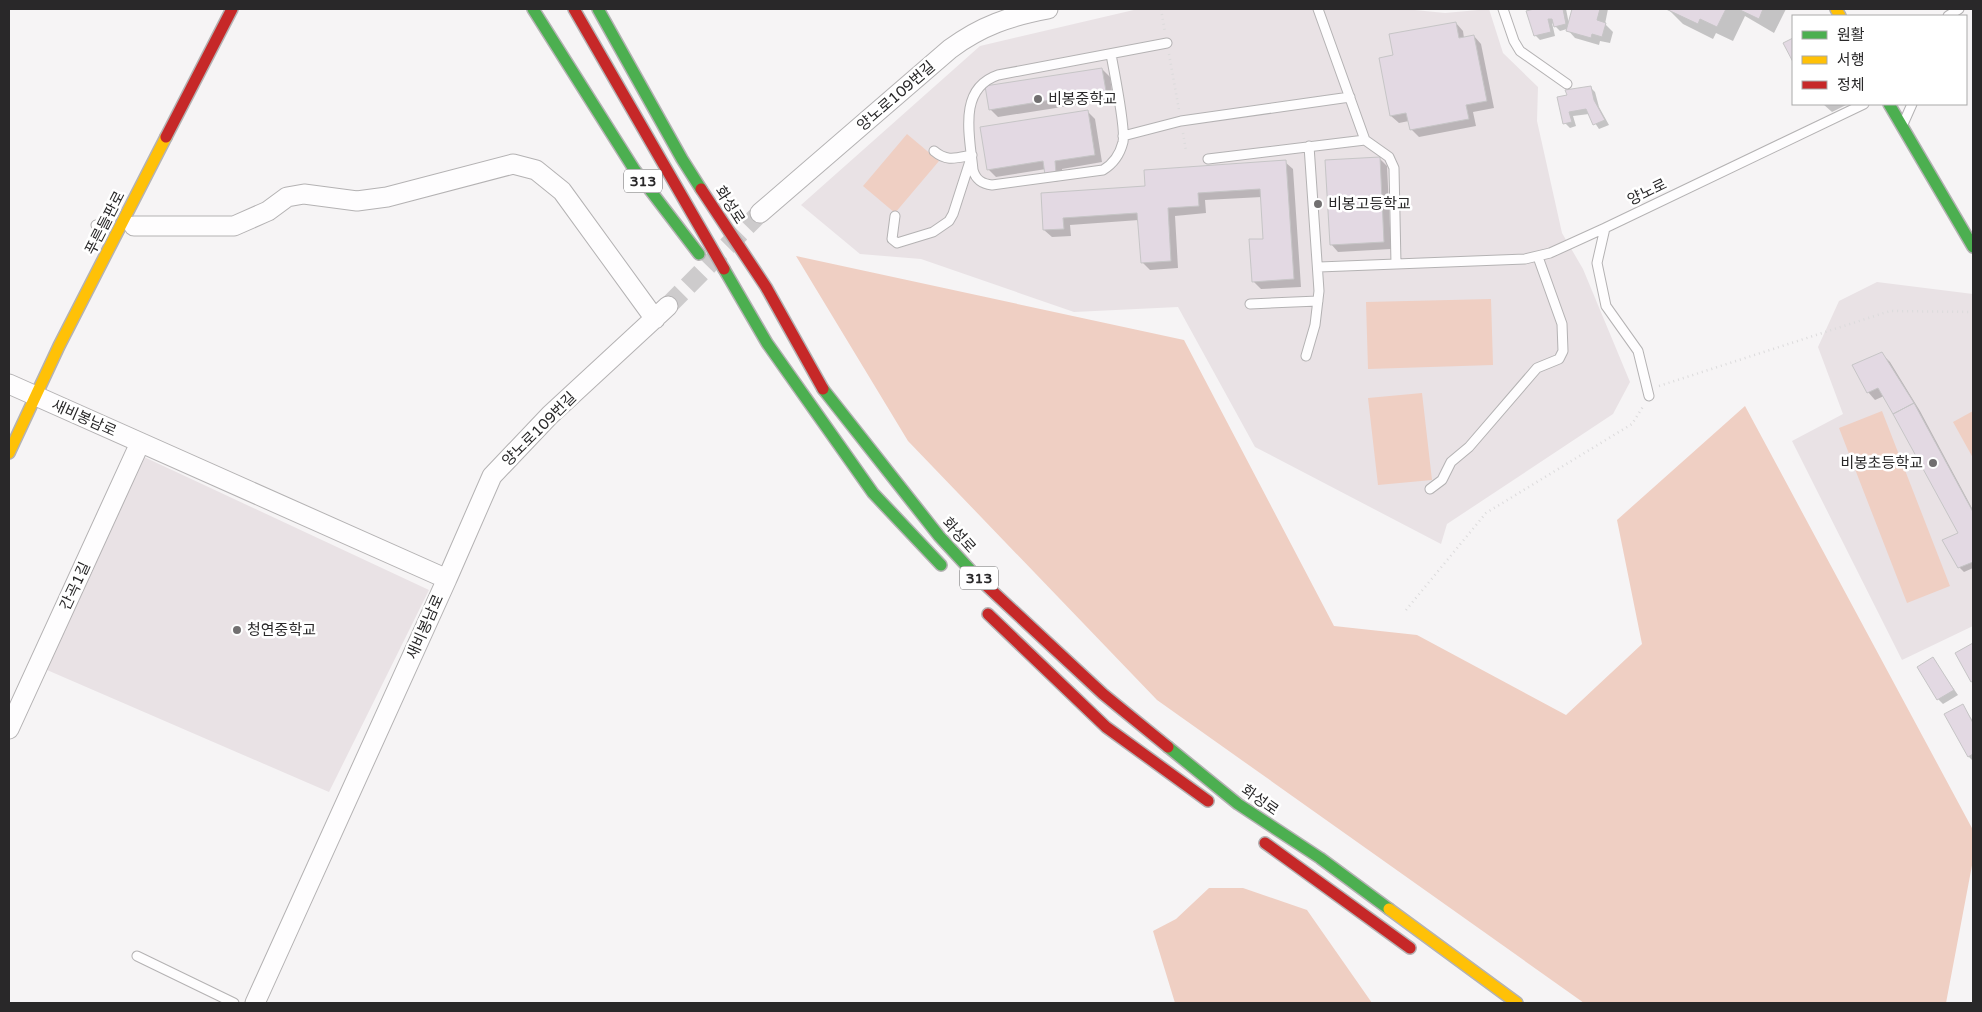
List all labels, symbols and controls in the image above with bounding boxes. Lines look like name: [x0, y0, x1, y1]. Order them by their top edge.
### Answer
legend: [1792, 15, 1967, 105]
text: 원활: [1837, 26, 1865, 44]
text: 서행: [1837, 51, 1865, 69]
street label: 양노로109번길: [853, 57, 939, 135]
text: 정체: [1837, 76, 1865, 94]
place label: 비봉중학교: [1048, 90, 1117, 108]
marker: 비봉중학교: [1032, 93, 1044, 105]
road number: 313: [624, 170, 662, 192]
street label: 양노로: [1624, 175, 1670, 209]
street label: 화성로: [711, 183, 749, 227]
street label: 푸른들판로: [81, 188, 129, 258]
place label: 비봉고등학교: [1328, 195, 1411, 213]
marker: 비봉고등학교: [1312, 198, 1324, 210]
street label: 양노로109번길: [498, 388, 580, 470]
street label: 새비봉남로: [49, 396, 119, 440]
place label: 비봉초등학교: [1840, 454, 1923, 472]
marker: 비봉초등학교: [1927, 457, 1939, 469]
street label: 화성로: [938, 514, 980, 556]
street label: 간곡1길: [56, 559, 94, 613]
road number: 313: [960, 566, 998, 590]
street label: 새비봉남로: [403, 592, 447, 662]
place label: 청연중학교: [247, 621, 316, 639]
marker: 청연중학교: [231, 624, 243, 636]
street label: 화성로: [1238, 781, 1282, 819]

